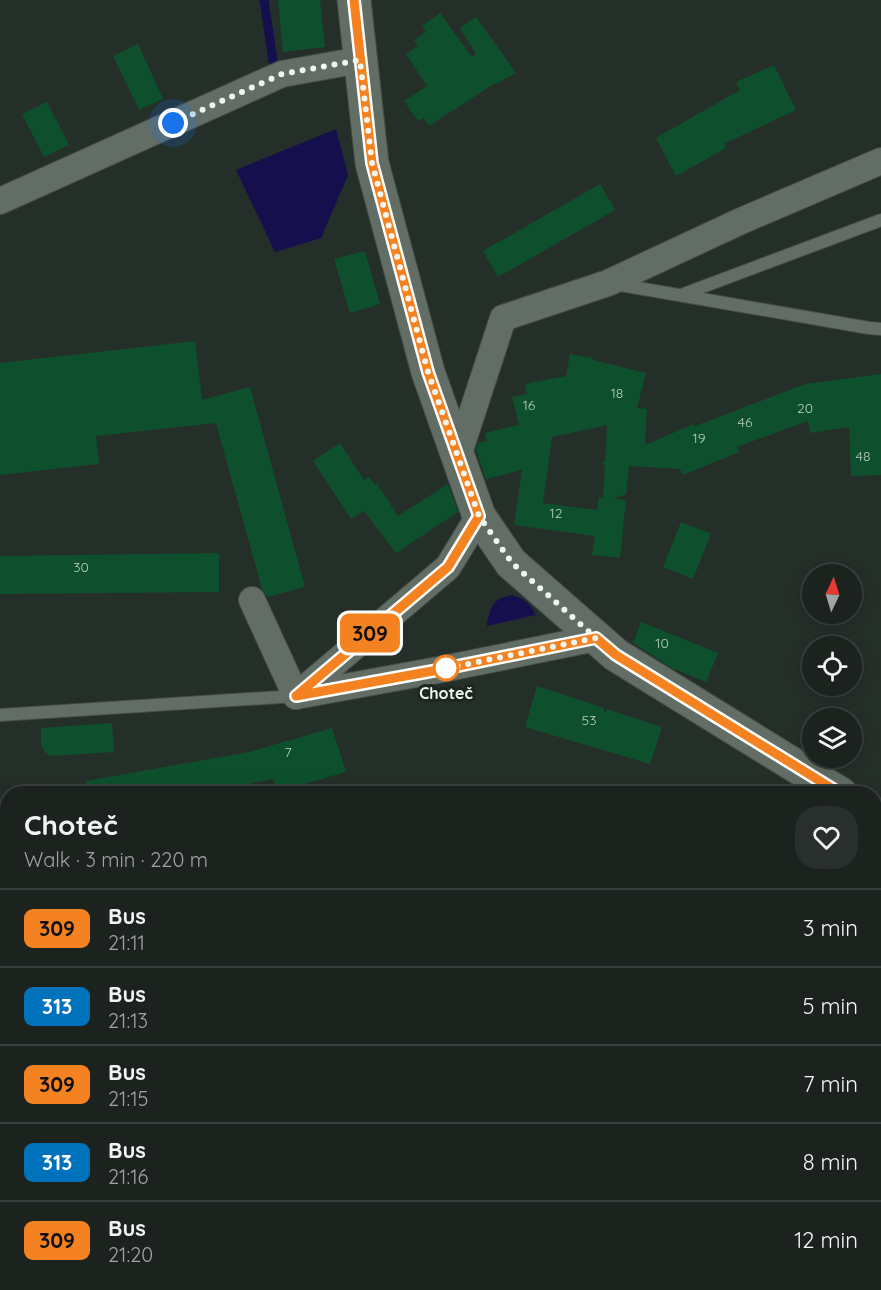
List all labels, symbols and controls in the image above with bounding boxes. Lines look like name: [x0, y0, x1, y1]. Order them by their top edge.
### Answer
your location: [158, 108, 188, 138]
house number: 18: [611, 384, 623, 402]
house number: 16: [523, 396, 536, 414]
house number: 20: [797, 399, 813, 417]
house number: 46: [738, 413, 753, 431]
house number: 19: [693, 429, 706, 447]
house number: 48: [856, 447, 870, 465]
house number: 12: [550, 504, 563, 522]
house number: 30: [73, 558, 89, 576]
north arrow: [802, 564, 862, 624]
map controls: [802, 564, 862, 768]
line badge: 309: [336, 614, 404, 652]
text: 309: [352, 620, 388, 646]
house number: 10: [655, 634, 669, 652]
button: locate: [802, 636, 862, 696]
marker: Choteč: [433, 655, 459, 681]
place label: Choteč: [419, 683, 473, 703]
button: layers: [802, 708, 862, 768]
house number: 53: [582, 711, 596, 729]
house number: 7: [284, 743, 292, 761]
button: heart: [795, 806, 858, 869]
text: Choteč: [24, 807, 118, 842]
text: Walk · 3 min · 220 m: [24, 847, 208, 872]
text: Bus: [108, 902, 146, 930]
text: 3 min: [803, 914, 858, 942]
text: 309: [39, 915, 75, 941]
text: 21:11: [108, 930, 145, 955]
text: Bus: [108, 980, 146, 1008]
text: 5 min: [803, 992, 858, 1020]
text: 313: [42, 993, 72, 1019]
text: 21:13: [108, 1008, 148, 1033]
text: Bus: [108, 1058, 146, 1086]
text: 7 min: [803, 1070, 858, 1098]
text: 309: [39, 1071, 75, 1097]
text: 21:15: [108, 1086, 149, 1111]
text: Bus: [108, 1136, 146, 1164]
text: 8 min: [803, 1148, 858, 1176]
text: 313: [42, 1149, 72, 1175]
text: 21:16: [108, 1164, 148, 1189]
text: Bus: [108, 1214, 146, 1242]
text: 12 min: [794, 1226, 858, 1254]
text: 309: [39, 1227, 75, 1253]
text: 21:20: [108, 1242, 153, 1267]

